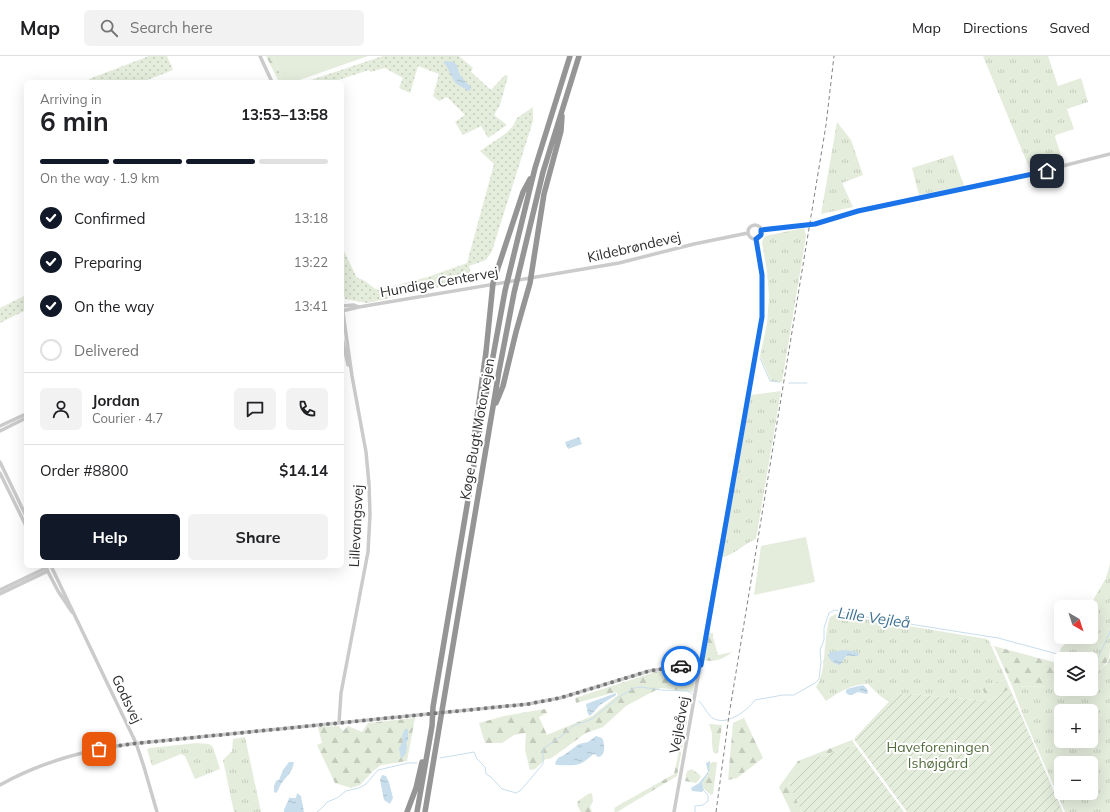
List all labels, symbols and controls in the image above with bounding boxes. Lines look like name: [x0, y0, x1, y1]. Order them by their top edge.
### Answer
search box: [84, 10, 364, 46]
text: Map: [20, 16, 60, 40]
icon: search: [98, 17, 120, 39]
text: Search here: [130, 18, 213, 37]
text: Map: [912, 19, 941, 37]
text: Directions: [963, 19, 1028, 37]
text: Saved: [1050, 19, 1090, 37]
text: Arriving in: [40, 91, 102, 107]
text: 6 min: [40, 105, 109, 138]
text: 13:53–13:58: [241, 105, 328, 124]
pin: [1030, 154, 1064, 188]
icon: home: [1036, 160, 1058, 182]
text: On the way · 1.9 km: [40, 170, 159, 186]
icon: check: [40, 207, 62, 229]
text: Confirmed: [74, 209, 145, 228]
text: 13:18: [294, 210, 328, 226]
street label: Kildebrøndevej: [586, 228, 682, 266]
icon: check: [40, 251, 62, 273]
text: Preparing: [74, 253, 142, 272]
text: 13:22: [294, 254, 328, 270]
street label: Hundige Centervej: [379, 263, 499, 301]
icon: check: [40, 295, 62, 317]
text: On the way: [74, 297, 154, 316]
text: 13:41: [294, 298, 328, 314]
text: Delivered: [74, 341, 139, 360]
street label: Køge Bugt Motorvejen: [456, 357, 498, 501]
button: person: [40, 388, 82, 430]
button: chat: [234, 388, 276, 430]
button: phone: [286, 388, 328, 430]
text: Jordan: [92, 391, 140, 410]
text: Courier · 4.7: [92, 410, 163, 426]
text: Order #8800: [40, 461, 128, 480]
text: $14.14: [279, 461, 328, 480]
street label: Lillevangsvej: [345, 484, 367, 568]
button: Help: [40, 514, 180, 560]
button: Share: [188, 514, 328, 560]
north arrow: [1054, 600, 1098, 644]
map controls: [1054, 600, 1098, 800]
water label: Lille Vejleå: [837, 603, 912, 632]
courier: [661, 646, 701, 686]
button: layers: [1054, 652, 1098, 696]
icon: car: [670, 655, 692, 677]
street label: Godsvej: [108, 672, 146, 726]
street label: Vejleåvej: [665, 695, 693, 755]
button: +: [1054, 704, 1098, 748]
pin: [82, 732, 116, 766]
icon: bag: [88, 738, 110, 760]
park label: Haveforeningen Ishøjgård: [886, 738, 990, 772]
button: −: [1054, 756, 1098, 800]

